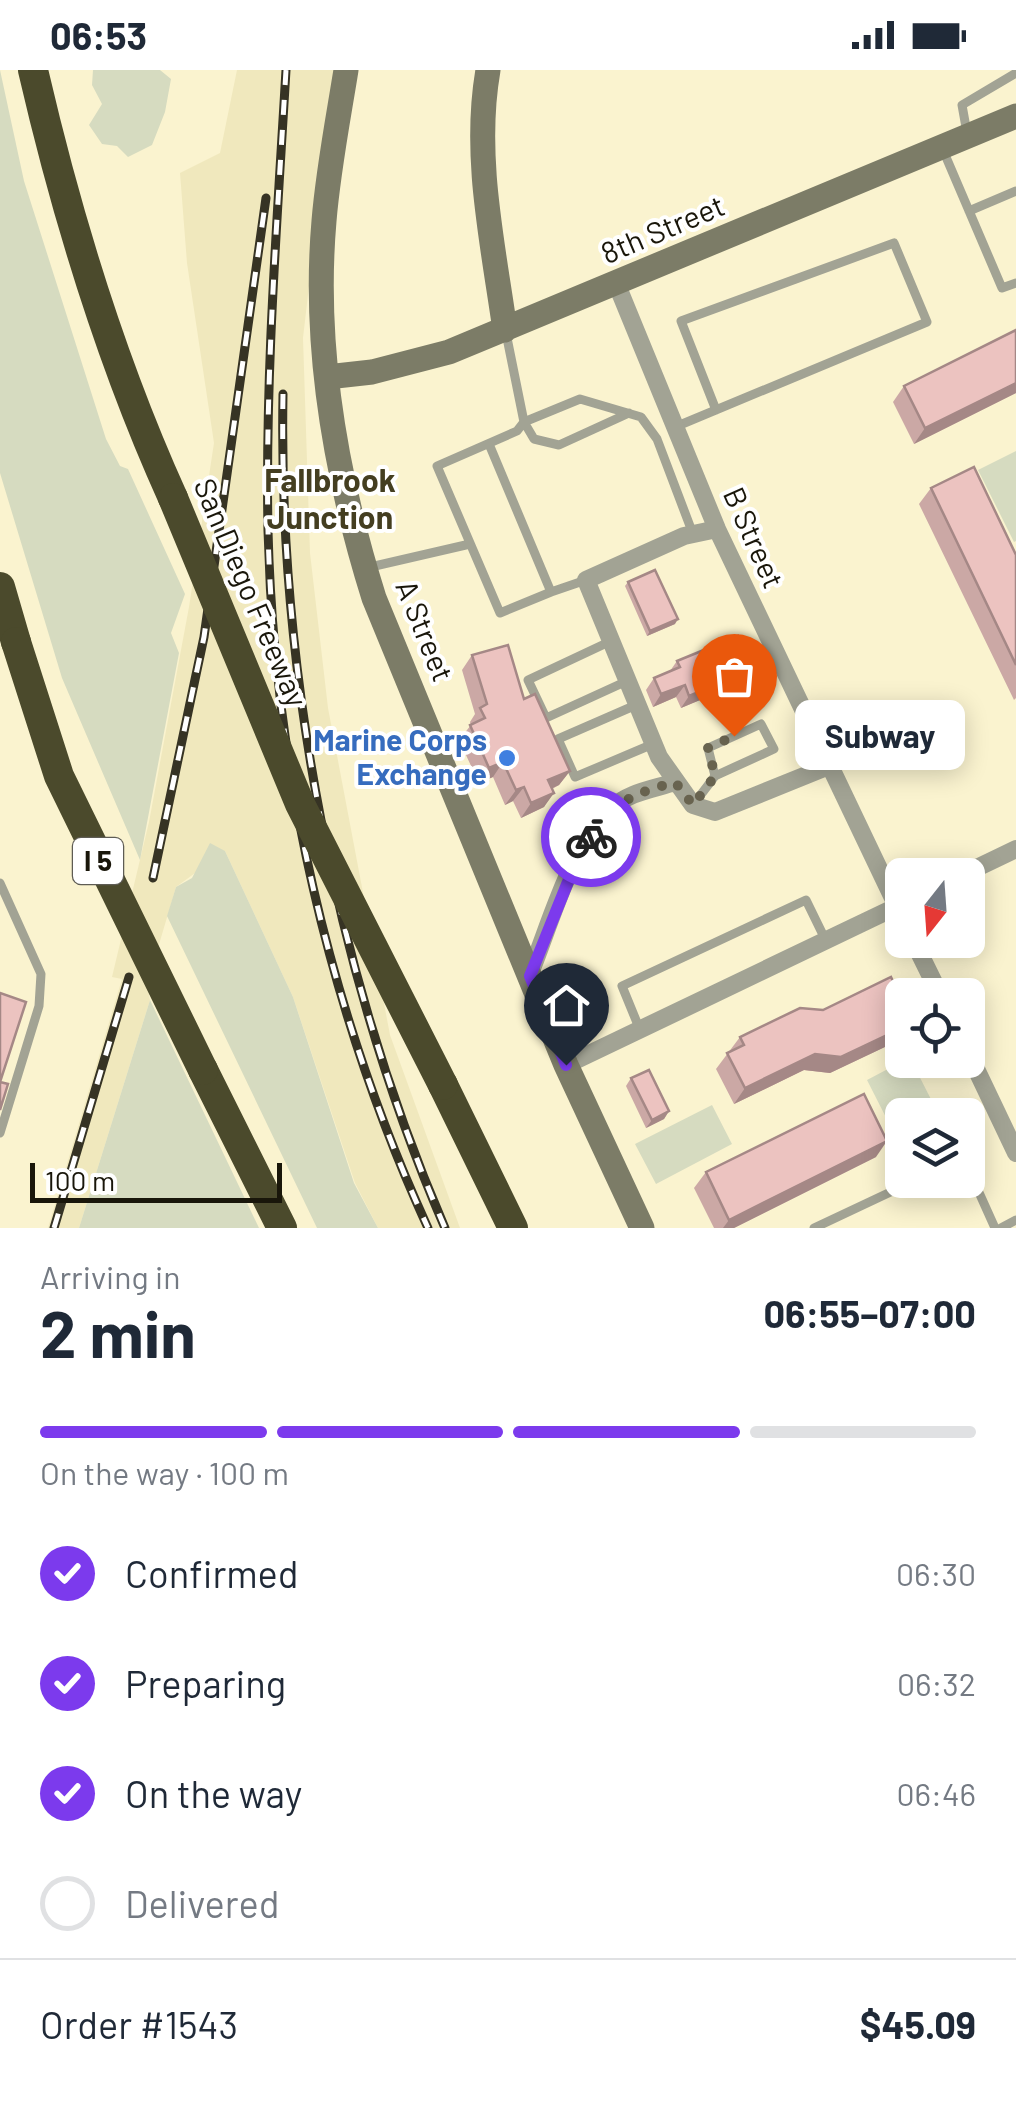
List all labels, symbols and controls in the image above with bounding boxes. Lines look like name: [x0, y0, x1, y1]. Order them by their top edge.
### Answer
text: 06:53: [50, 12, 147, 58]
street label: 8th Street: [595, 186, 729, 270]
district label: Fallbrook Junction: [264, 460, 396, 535]
street label: San Diego Freeway: [187, 472, 316, 712]
street label: B Street: [717, 481, 793, 593]
street label: A Street: [389, 574, 462, 686]
pin: [692, 634, 777, 737]
icon: bag: [707, 649, 762, 704]
callout: Subway: [794, 701, 964, 771]
text: Subway: [825, 716, 935, 754]
place label: Marine Corps Exchange: [313, 721, 487, 791]
marker: Marine Corps Exchange: [496, 747, 518, 769]
courier: [541, 787, 641, 887]
icon: bike: [564, 810, 619, 865]
road number: I 5: [73, 838, 123, 884]
north arrow: [885, 858, 985, 958]
map controls: [885, 858, 985, 1198]
pin: [524, 963, 609, 1066]
icon: home: [539, 978, 594, 1033]
button: locate: [885, 978, 985, 1078]
button: layers: [885, 1098, 985, 1198]
scale bar: [30, 1158, 282, 1202]
text: 100 m: [45, 1163, 115, 1197]
text: Arriving in: [40, 1257, 180, 1295]
text: 06:55–07:00: [763, 1290, 976, 1336]
text: 2 min: [40, 1293, 196, 1371]
text: On the way · 100 m: [40, 1453, 289, 1491]
icon: check: [40, 1546, 95, 1601]
text: Confirmed: [125, 1550, 298, 1596]
text: 06:30: [896, 1554, 976, 1592]
icon: check: [40, 1656, 95, 1711]
text: Preparing: [125, 1660, 286, 1706]
text: 06:32: [897, 1664, 976, 1702]
icon: check: [40, 1766, 95, 1821]
text: On the way: [125, 1770, 302, 1816]
text: 06:46: [896, 1774, 976, 1812]
text: Delivered: [125, 1880, 279, 1926]
text: Order #1543: [40, 2001, 238, 2047]
text: $45.09: [860, 2001, 976, 2047]

